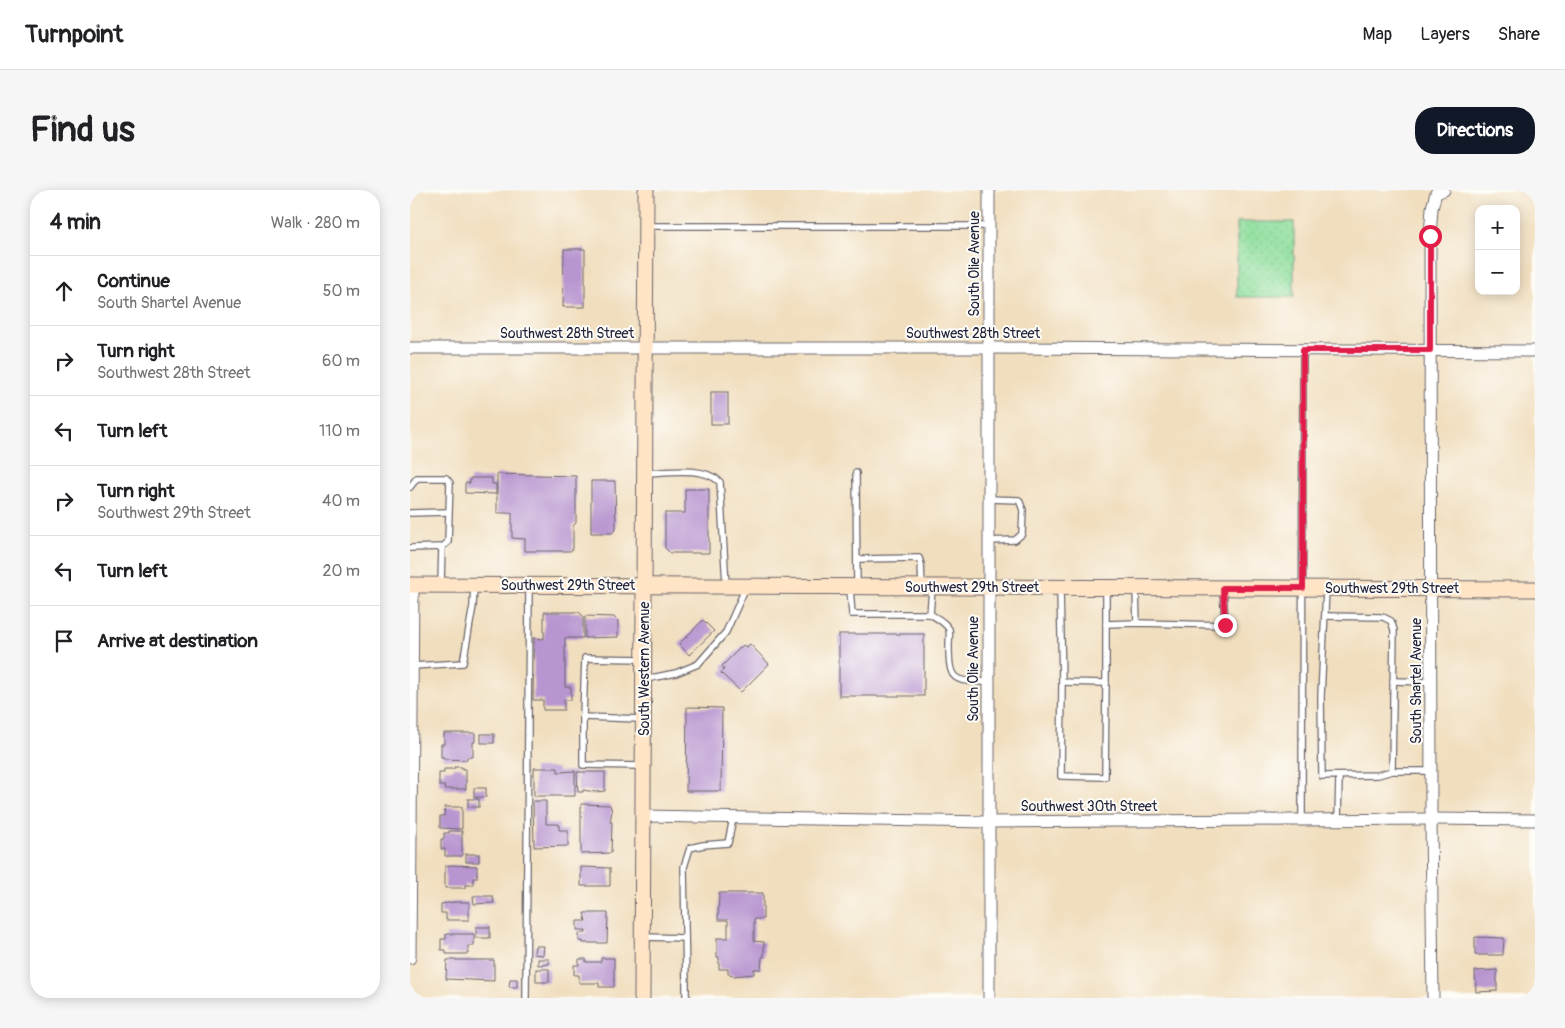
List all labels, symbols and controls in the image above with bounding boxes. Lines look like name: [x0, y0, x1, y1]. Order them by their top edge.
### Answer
text: Turnpoint: [25, 20, 123, 49]
text: Map: [1363, 23, 1392, 46]
text: Layers: [1420, 23, 1470, 46]
text: Share: [1498, 23, 1540, 46]
button: Directions: [1415, 107, 1535, 154]
text: Find us: [30, 108, 135, 152]
map controls: [1475, 205, 1520, 295]
button: +: [1475, 205, 1520, 250]
text: 4 min: [50, 209, 101, 236]
street label: South Olie Avenue: [966, 211, 983, 317]
text: Walk · 280 m: [271, 213, 360, 233]
route start: [1419, 225, 1442, 248]
button: −: [1475, 250, 1520, 295]
text: Continue: [97, 269, 170, 293]
icon: ahead: [50, 277, 78, 305]
text: 50 m: [323, 281, 360, 301]
text: South Shartel Avenue: [97, 293, 241, 313]
street label: Southwest 28th Street: [500, 325, 635, 342]
street label: Southwest 28th Street: [906, 325, 1041, 342]
text: Turn right: [97, 339, 175, 363]
icon: right: [50, 347, 78, 375]
text: 60 m: [322, 351, 360, 371]
text: Southwest 28th Street: [97, 363, 251, 383]
icon: left: [50, 417, 78, 445]
text: Turn left: [97, 419, 167, 443]
text: 110 m: [319, 421, 360, 441]
text: Turn right: [97, 479, 175, 503]
icon: right: [50, 487, 78, 515]
text: 40 m: [322, 491, 360, 511]
text: Southwest 29th Street: [97, 503, 251, 523]
icon: left: [50, 557, 78, 585]
text: Turn left: [97, 559, 167, 583]
text: 20 m: [322, 561, 360, 581]
street label: Southwest 29th Street: [501, 577, 636, 594]
street label: Southwest 29th Street: [905, 579, 1040, 596]
street label: Southwest 29th Street: [1325, 580, 1460, 597]
street label: South Western Avenue: [636, 602, 653, 736]
route end: [1214, 614, 1237, 637]
street label: South Olie Avenue: [965, 616, 982, 722]
street label: South Shartel Avenue: [1408, 618, 1425, 744]
icon: arrive: [50, 627, 78, 655]
text: Arrive at destination: [97, 629, 258, 653]
street label: Southwest 30th Street: [1021, 798, 1158, 815]

